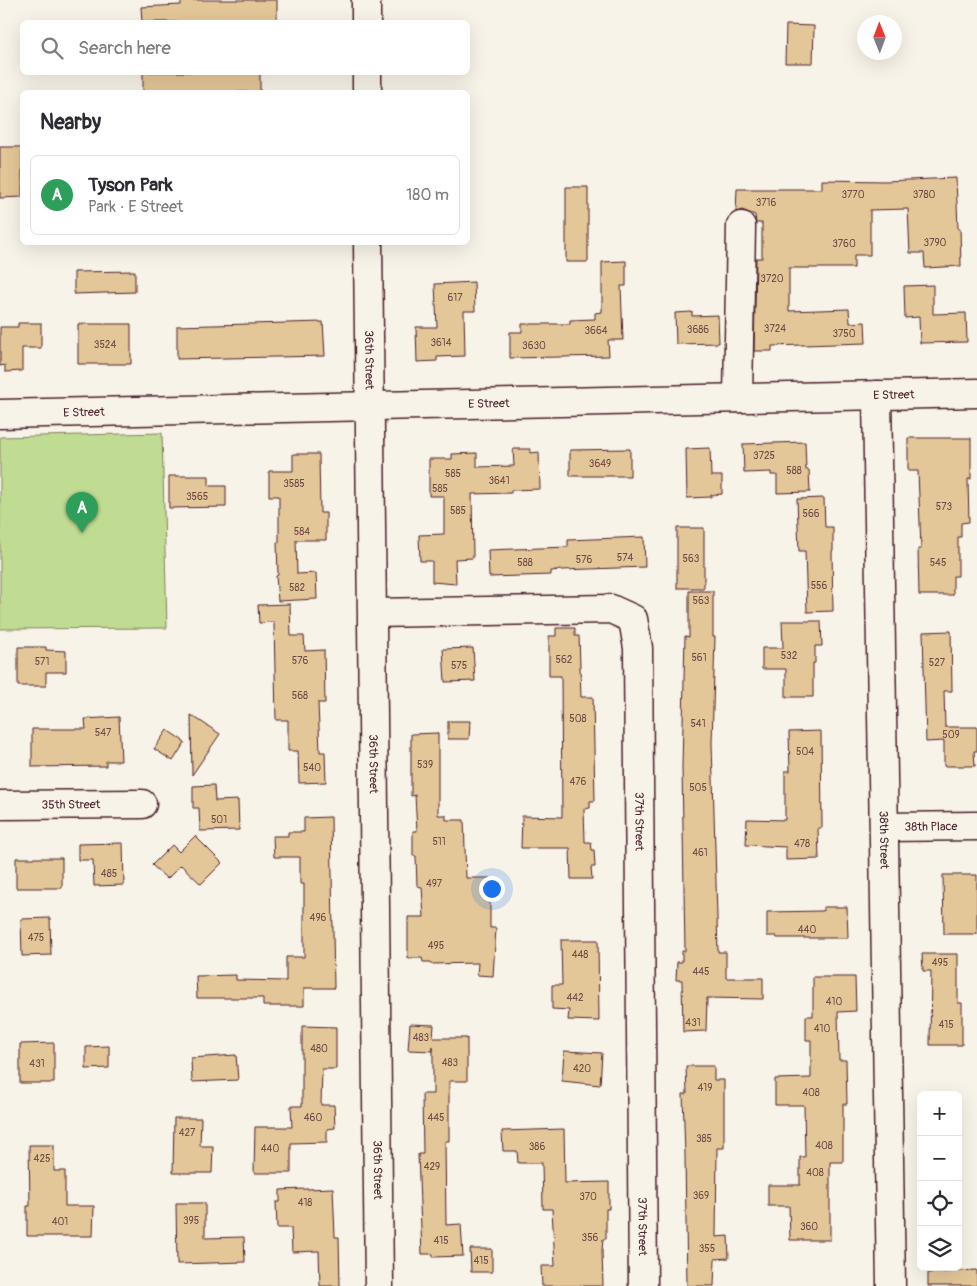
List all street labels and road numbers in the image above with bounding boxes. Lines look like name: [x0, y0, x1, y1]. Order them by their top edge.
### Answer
street label: 36th Street: [361, 330, 377, 390]
street label: E Street: [873, 387, 915, 403]
street label: E Street: [468, 396, 510, 412]
street label: E Street: [63, 405, 105, 421]
street label: 36th Street: [365, 734, 381, 794]
street label: 37th Street: [631, 792, 647, 851]
street label: 35th Street: [42, 797, 101, 813]
street label: 38th Street: [876, 811, 891, 869]
street label: 38th Place: [904, 819, 958, 835]
street label: 36th Street: [369, 1140, 385, 1200]
street label: 37th Street: [634, 1197, 650, 1256]

